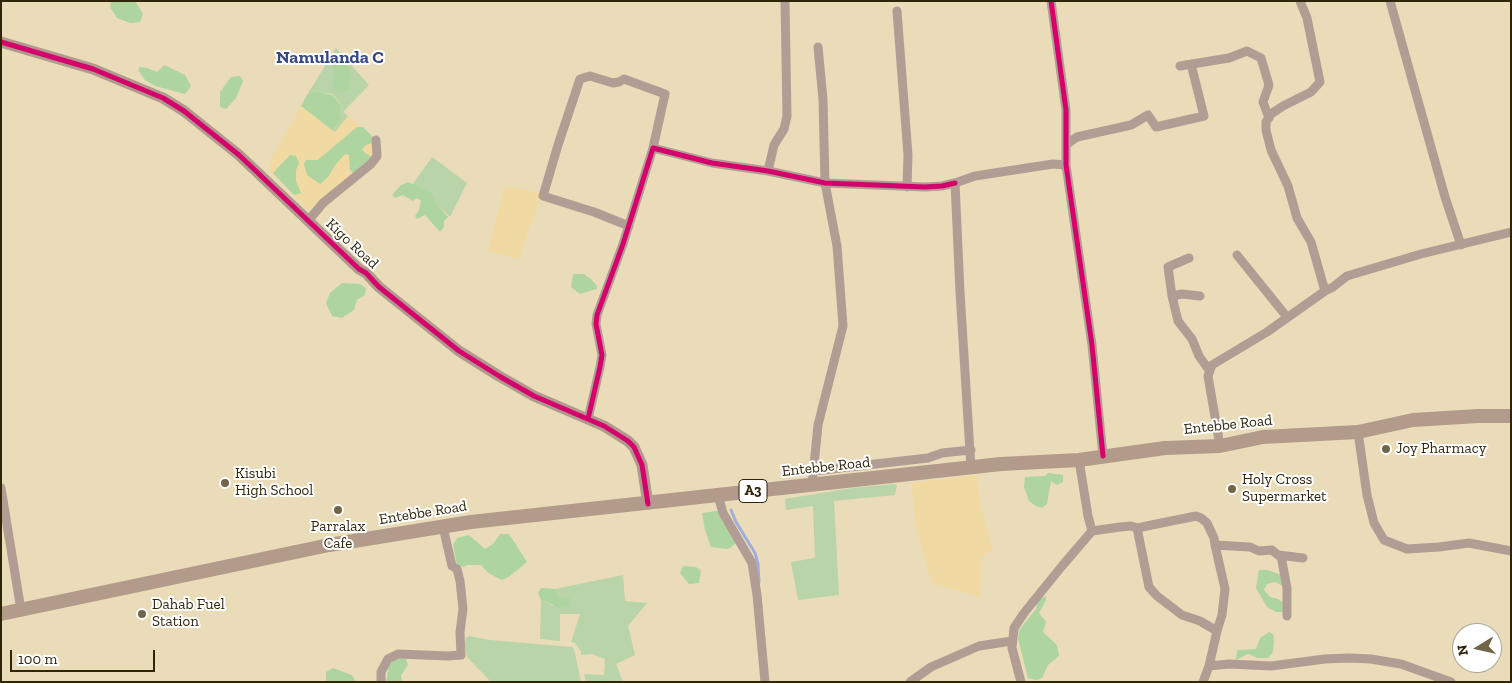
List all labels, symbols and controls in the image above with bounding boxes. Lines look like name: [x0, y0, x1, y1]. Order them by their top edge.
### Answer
district label: Namulanda C: [276, 47, 384, 69]
street label: Kigo Road: [322, 215, 382, 273]
street label: Entebbe Road: [1183, 411, 1273, 439]
place label: Joy Pharmacy: [1396, 440, 1486, 458]
marker: Joy Pharmacy: [1380, 443, 1392, 455]
street label: Entebbe Road: [781, 453, 871, 481]
place label: Kisubi High School: [235, 465, 313, 500]
place label: Holy Cross Supermarket: [1242, 471, 1327, 506]
marker: Kisubi High School: [219, 477, 231, 489]
road number: A3: [739, 480, 767, 502]
marker: Holy Cross Supermarket: [1226, 483, 1238, 495]
street label: Entebbe Road: [378, 497, 468, 529]
marker: Parralax Cafe: [332, 504, 344, 516]
place label: Parralax Cafe: [311, 518, 365, 553]
place label: Dahab Fuel Station: [152, 596, 225, 631]
marker: Dahab Fuel Station: [136, 608, 148, 620]
north arrow: [1452, 623, 1502, 673]
scale bar: [12, 640, 158, 672]
text: N: [1453, 644, 1472, 657]
text: 100 m: [18, 650, 57, 668]

